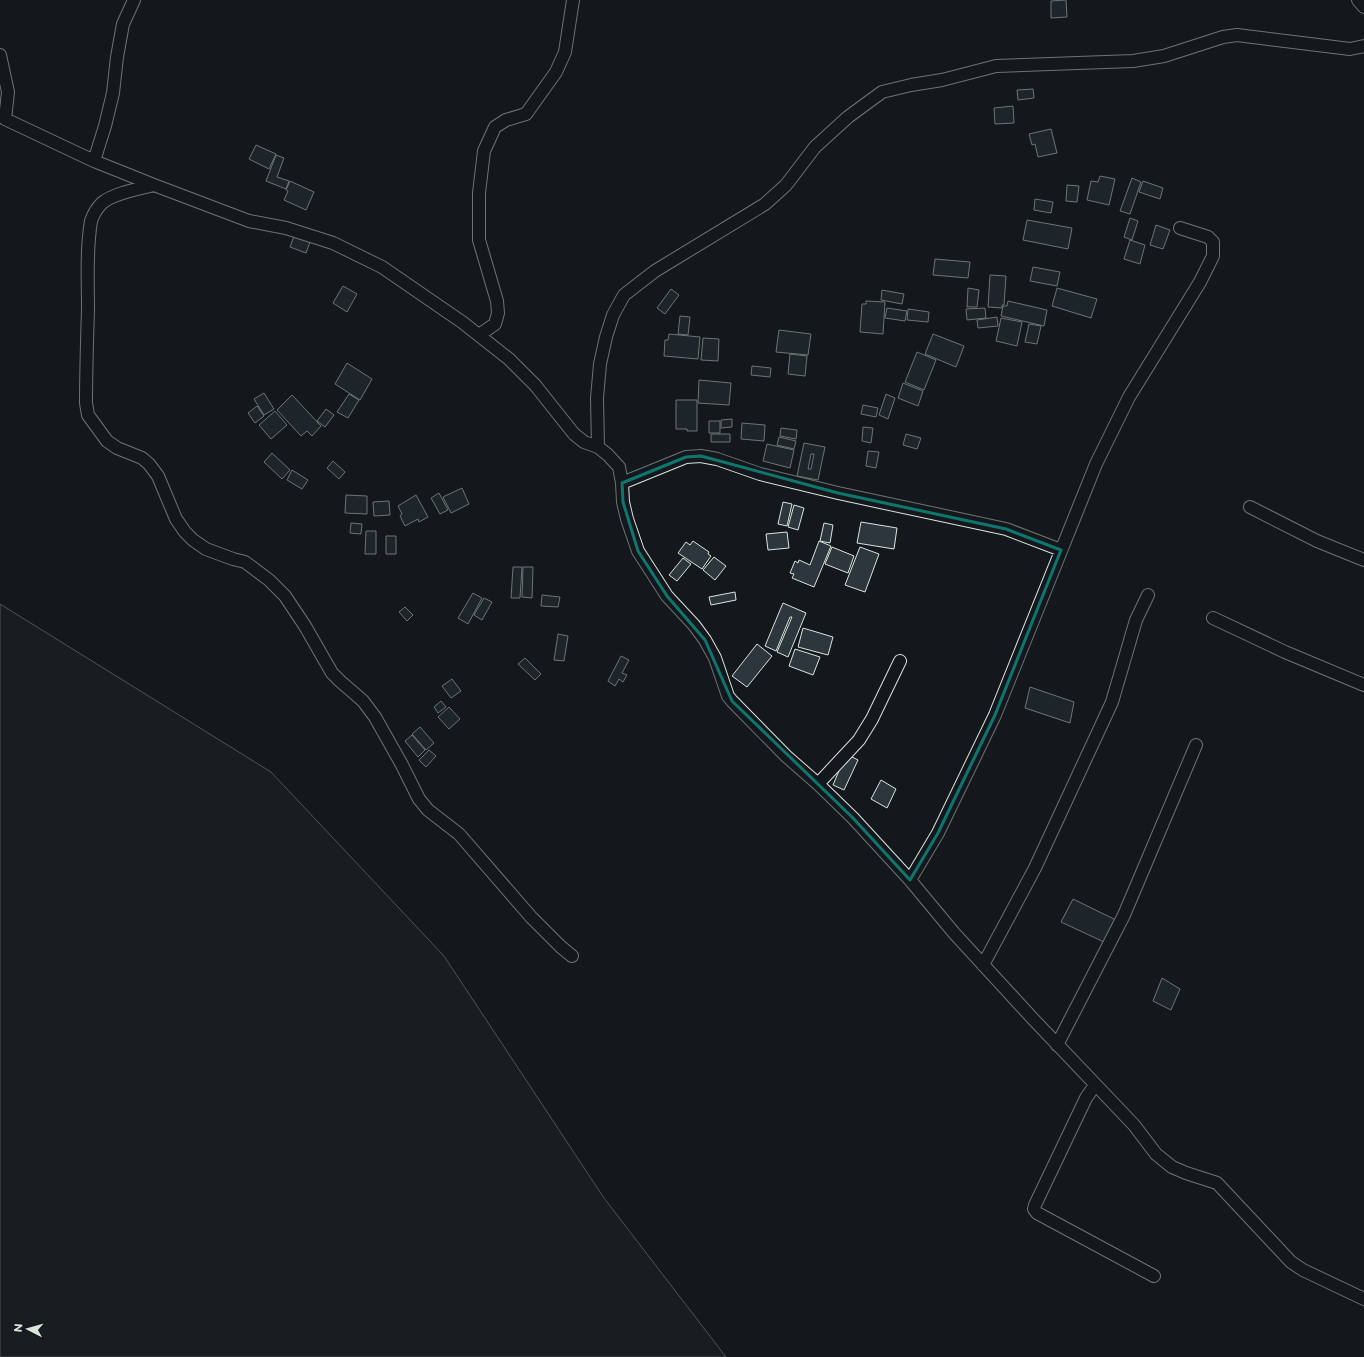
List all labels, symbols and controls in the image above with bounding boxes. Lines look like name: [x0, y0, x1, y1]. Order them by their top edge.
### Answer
north arrow: [8, 1309, 48, 1349]
text: N: [11, 1323, 25, 1333]

